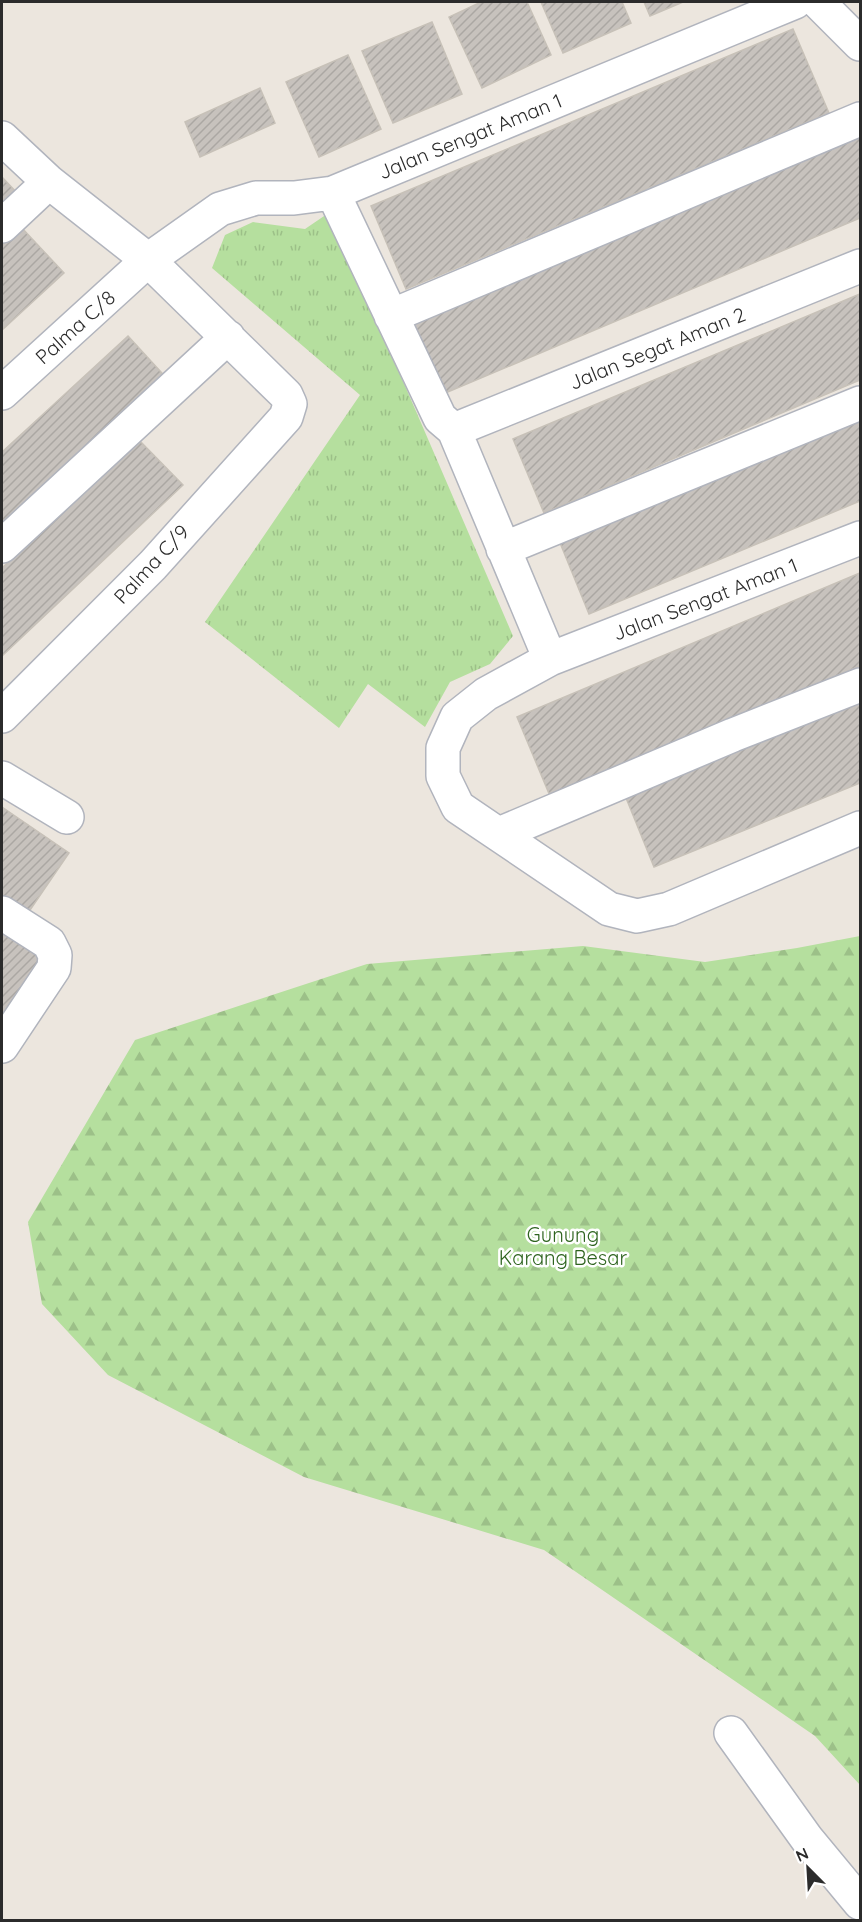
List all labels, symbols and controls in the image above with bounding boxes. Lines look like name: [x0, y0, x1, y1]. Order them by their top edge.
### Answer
street label: Jalan Sengat Aman 1: [375, 88, 565, 184]
street label: Palma C/8: [30, 285, 120, 369]
street label: Jalan Segat Aman 2: [565, 301, 749, 395]
street label: Palma C/9: [108, 519, 194, 609]
street label: Jalan Sengat Aman 1: [609, 552, 801, 646]
park label: Gunung Karang Besar: [499, 1222, 627, 1270]
north arrow: [778, 1838, 838, 1898]
text: N: [792, 1843, 811, 1866]

